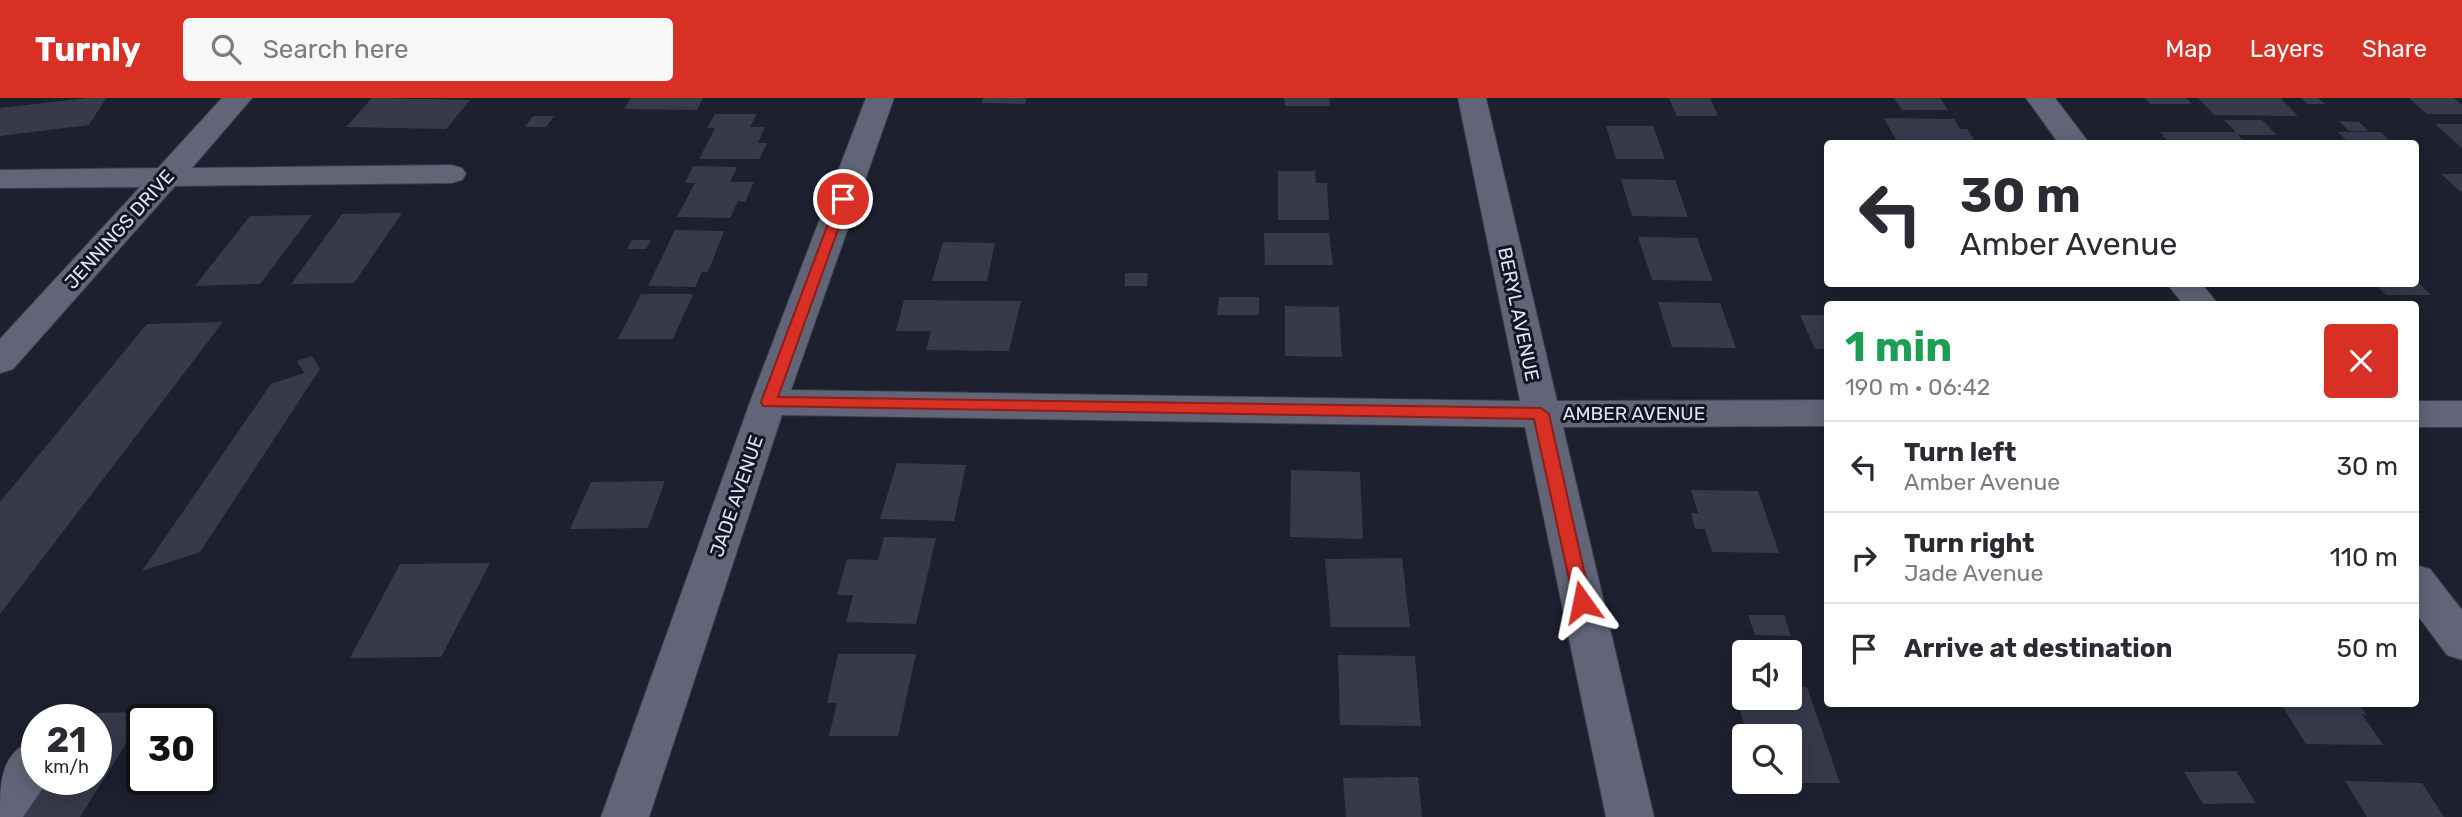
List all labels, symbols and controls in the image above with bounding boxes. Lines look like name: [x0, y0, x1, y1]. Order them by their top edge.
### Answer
search box: [183, 18, 673, 81]
text: Turnly: [35, 30, 141, 69]
icon: search: [207, 30, 245, 68]
text: Search here: [263, 34, 409, 65]
text: Map: [2165, 35, 2212, 63]
text: Layers: [2250, 35, 2324, 63]
text: Share: [2362, 35, 2427, 63]
street label: JENNINGS DRIVE: [60, 165, 179, 294]
text: 30 m: [1960, 166, 2081, 224]
icon: left: [1845, 168, 1936, 259]
pin: [813, 169, 873, 229]
icon: arrive: [824, 180, 862, 218]
text: Amber Avenue: [1960, 225, 2177, 263]
street label: BERYL AVENUE: [1493, 245, 1544, 383]
text: 1 min: [1845, 322, 1952, 372]
button: close: [2324, 324, 2398, 398]
text: 190 m · 06:42: [1845, 373, 1990, 401]
street label: AMBER AVENUE: [1563, 402, 1705, 425]
street label: JADE AVENUE: [705, 432, 768, 560]
text: Turn left: [1904, 437, 2016, 468]
icon: left: [1845, 448, 1883, 486]
text: 30 m: [2336, 451, 2398, 482]
text: Amber Avenue: [1904, 468, 2060, 496]
text: Turn right: [1904, 528, 2034, 559]
icon: right: [1845, 539, 1883, 577]
text: 110 m: [2330, 542, 2398, 573]
text: Jade Avenue: [1904, 559, 2043, 587]
position arrow: [1545, 565, 1619, 639]
icon: arrive: [1845, 630, 1883, 668]
text: Arrive at destination: [1904, 633, 2172, 664]
text: 50 m: [2337, 633, 2398, 664]
map controls: [1732, 640, 1802, 794]
button: sound: [1732, 640, 1802, 710]
speed limit sign: 30: [126, 704, 217, 795]
text: 21: [46, 719, 87, 761]
button: search: [1732, 724, 1802, 794]
text: km/h: [44, 756, 89, 778]

